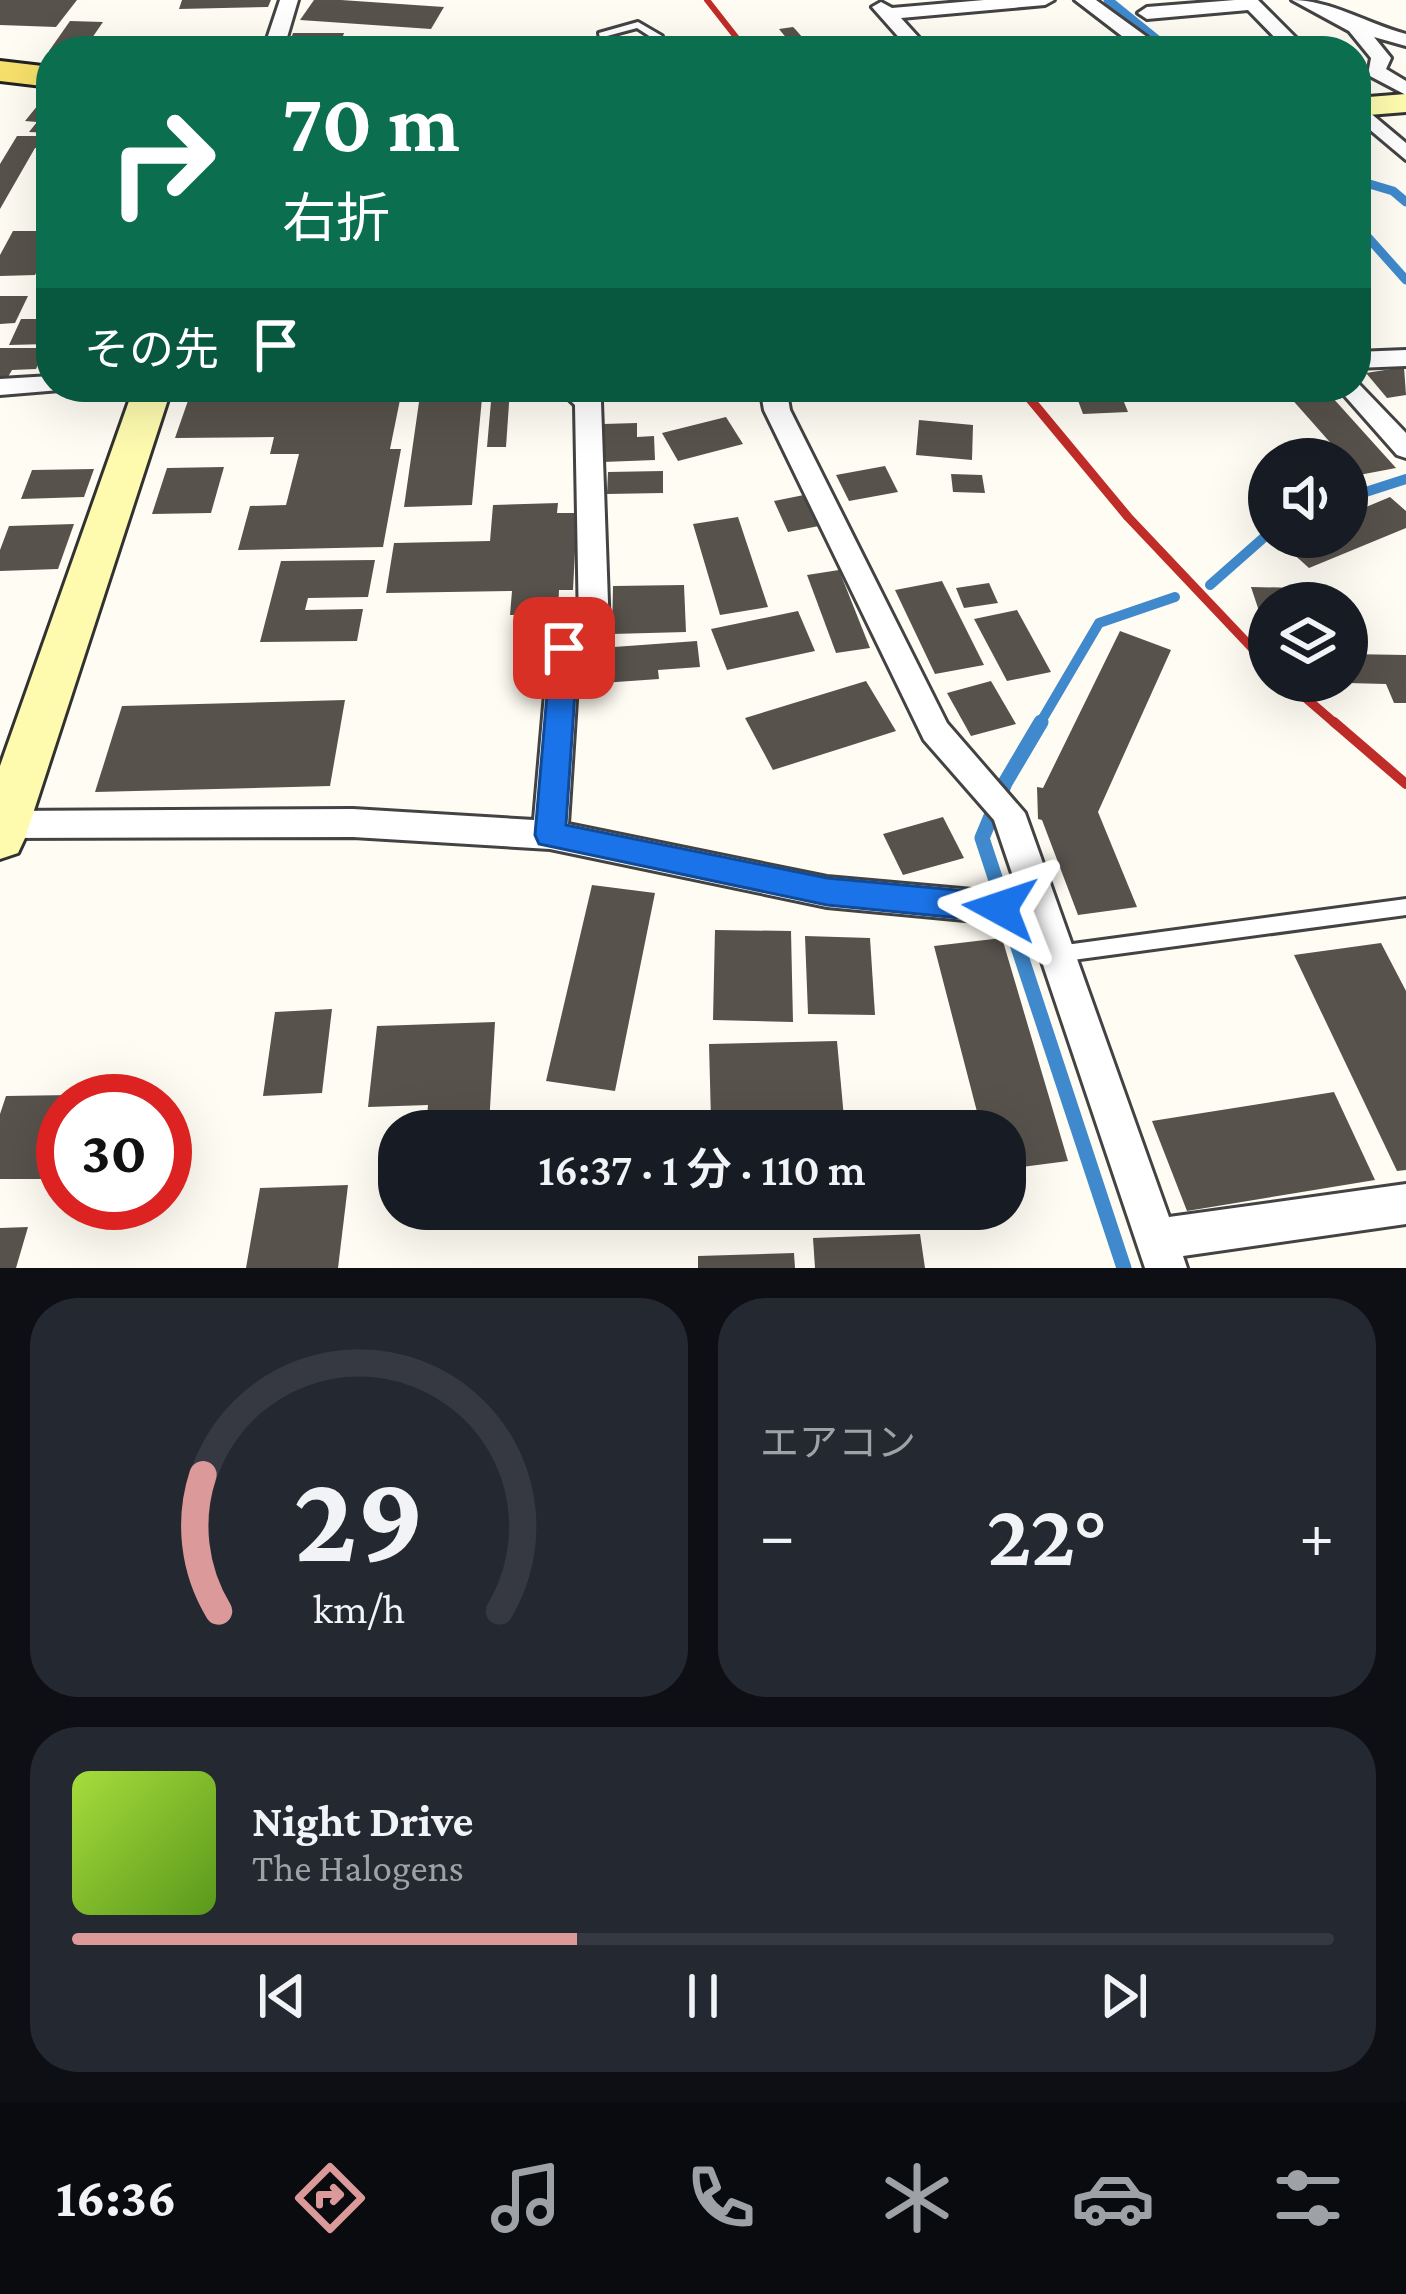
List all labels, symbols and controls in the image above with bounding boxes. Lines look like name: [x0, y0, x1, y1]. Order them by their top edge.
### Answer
text: 70 m: [282, 76, 460, 169]
icon: right: [84, 84, 240, 240]
text: 右折: [282, 189, 390, 249]
icon: arrive: [243, 312, 309, 378]
text: その先: [84, 325, 219, 375]
map controls: [1248, 438, 1368, 702]
button: sound: [1248, 438, 1368, 558]
button: layers: [1248, 582, 1368, 702]
pin: [513, 597, 615, 699]
icon: arrive: [531, 615, 597, 681]
position arrow: [937, 845, 1063, 971]
speed limit sign: 30: [36, 1074, 192, 1230]
text: 16:37 · 1 分 · 110 m: [538, 1145, 866, 1195]
text: エアコン: [760, 1421, 916, 1464]
text: 29: [293, 1448, 425, 1587]
text: 22°: [987, 1484, 1107, 1584]
text: −: [760, 1498, 795, 1571]
text: +: [1299, 1498, 1334, 1571]
text: km/h: [313, 1584, 405, 1631]
text: Night Drive: [252, 1796, 473, 1846]
text: The Halogens: [252, 1846, 464, 1889]
icon: previous: [249, 1963, 315, 2029]
icon: pause: [670, 1963, 736, 2029]
icon: next: [1091, 1963, 1157, 2029]
icon: directions: [288, 2156, 372, 2240]
icon: music: [484, 2156, 568, 2240]
icon: phone: [679, 2156, 763, 2240]
icon: climate: [875, 2156, 959, 2240]
icon: car: [1071, 2156, 1155, 2240]
icon: filters: [1266, 2156, 1350, 2240]
text: 16:36: [56, 2168, 176, 2228]

